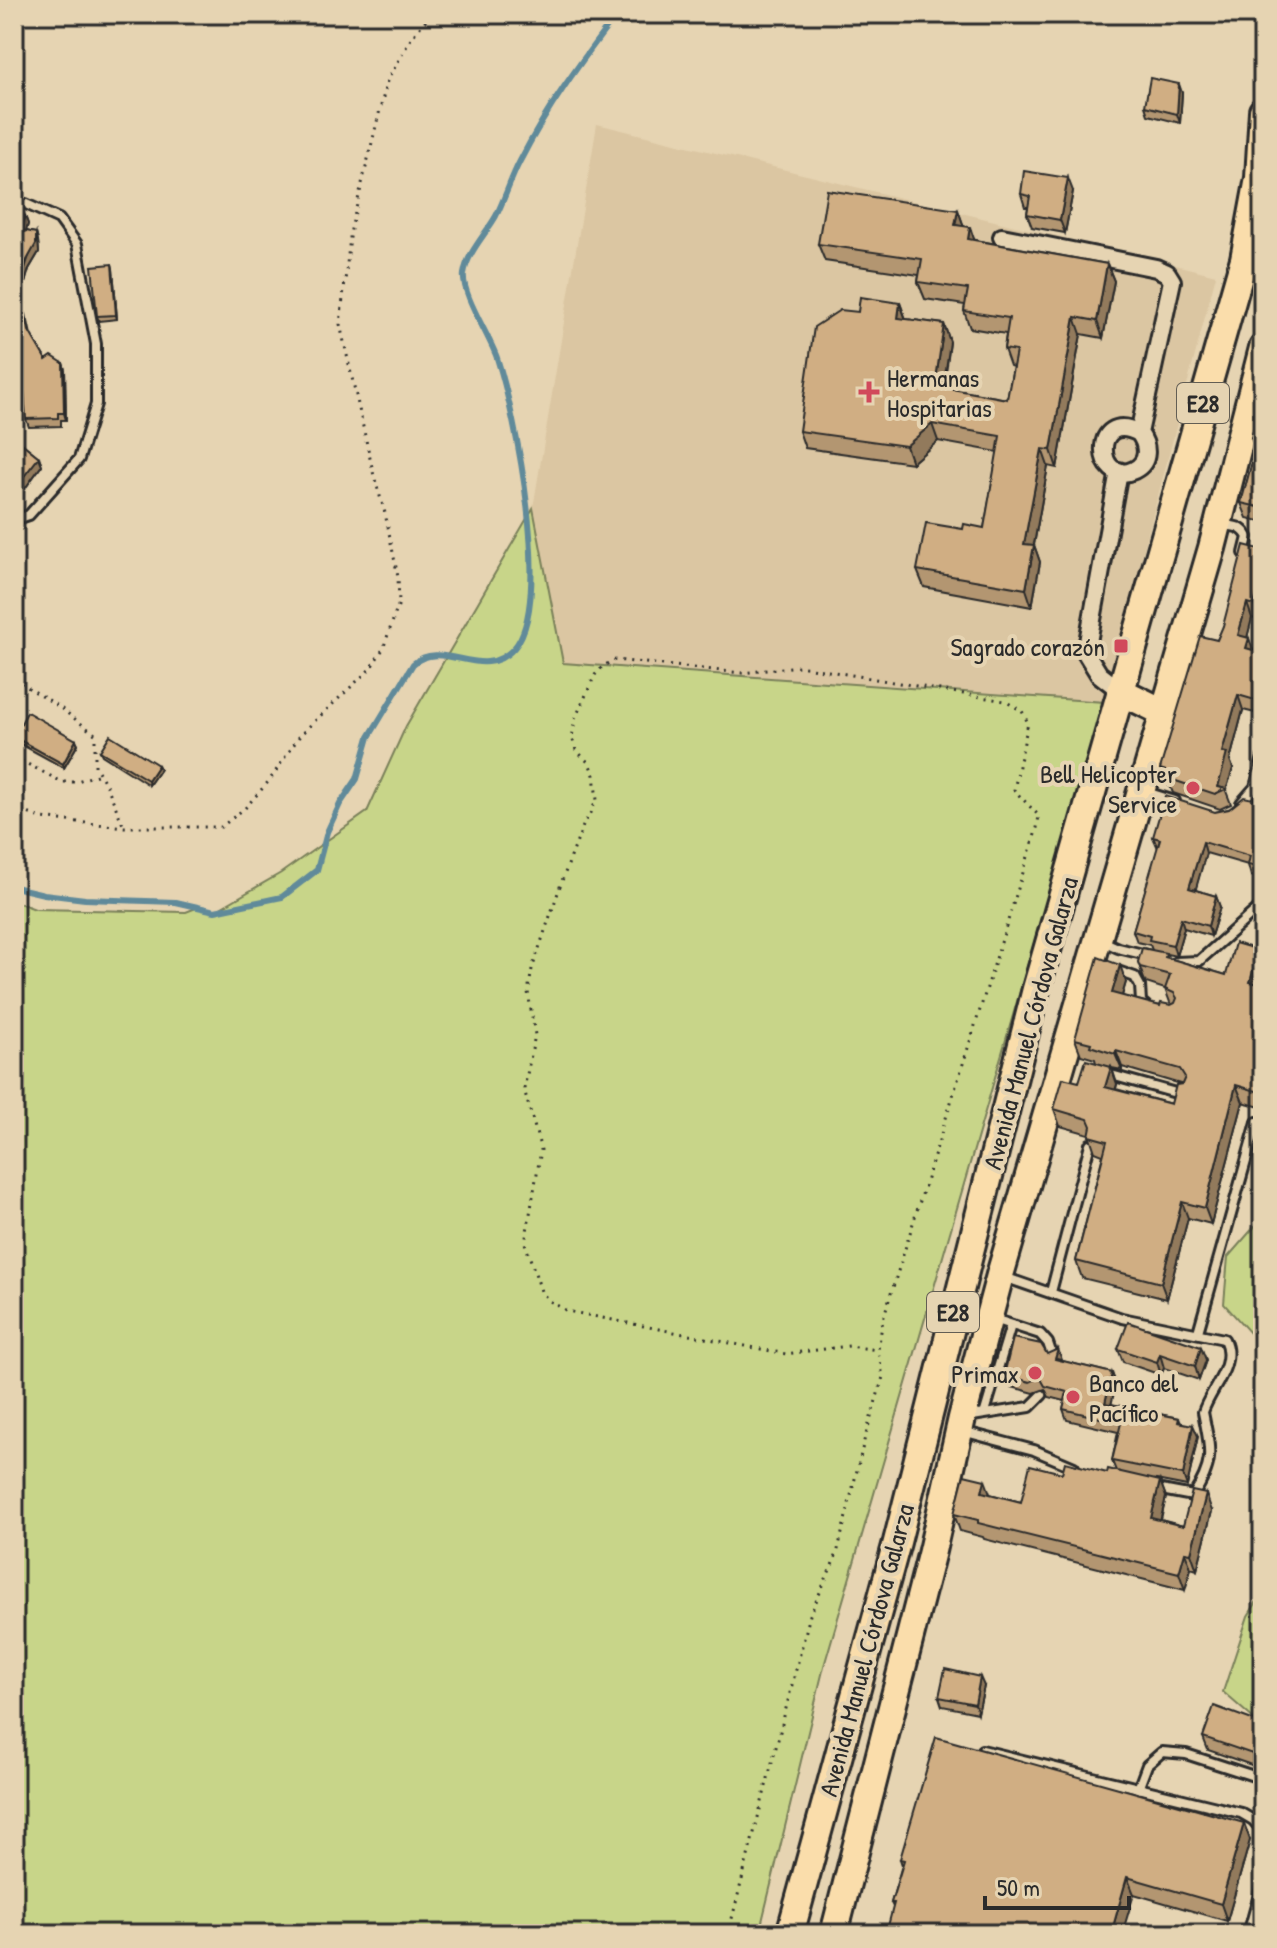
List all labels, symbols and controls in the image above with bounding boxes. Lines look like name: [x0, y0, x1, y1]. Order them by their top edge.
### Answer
place label: Hermanas Hospitarias: [887, 360, 992, 425]
marker: Hermanas Hospitarias: [858, 381, 880, 403]
road number: E28: [1177, 383, 1229, 423]
place label: Sagrado corazón: [950, 629, 1105, 664]
marker: Sagrado corazón: [1112, 637, 1130, 655]
place label: Bell Helicopter Service: [1040, 756, 1177, 821]
marker: Bell Helicopter Service: [1184, 779, 1202, 797]
street label: Avenida Manuel Córdova Galarza: [974, 873, 1086, 1173]
road number: E28: [927, 1292, 979, 1332]
place label: Primax: [951, 1356, 1019, 1391]
marker: Primax: [1026, 1364, 1044, 1382]
place label: Banco del Pacífico: [1089, 1365, 1178, 1430]
marker: Banco del Pacífico: [1064, 1388, 1082, 1406]
street label: Avenida Manuel Córdova Galarza: [810, 1500, 922, 1800]
scale bar: [985, 1860, 1129, 1910]
text: 50 m: [997, 1871, 1040, 1903]

